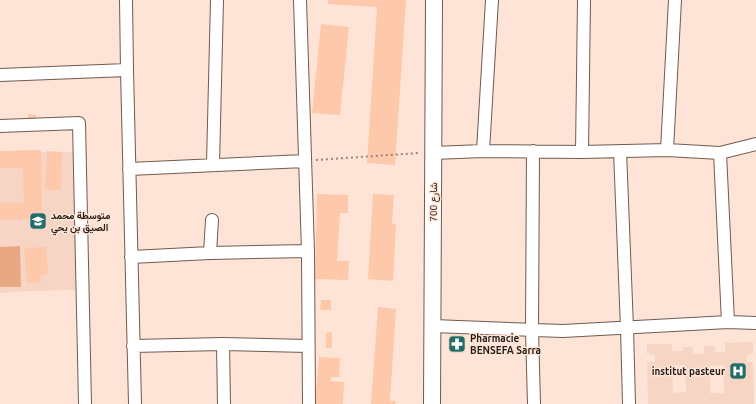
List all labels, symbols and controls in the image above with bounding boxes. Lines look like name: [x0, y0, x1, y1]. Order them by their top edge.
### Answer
street label: شارع 700: [428, 182, 440, 222]
place label: متوسطة محمد الصيق بن يحي: [51, 210, 111, 236]
school or university icon: متوسطة محمد الصيق بن يحي: [28, 211, 48, 231]
place label: Pharmacie BENSEFA Sarra: [470, 333, 541, 356]
pharmacy icon: Pharmacie BENSEFA Sarra: [447, 334, 467, 354]
hospital icon: institut pasteur: [728, 361, 748, 381]
place label: institut pasteur: [652, 366, 726, 377]

